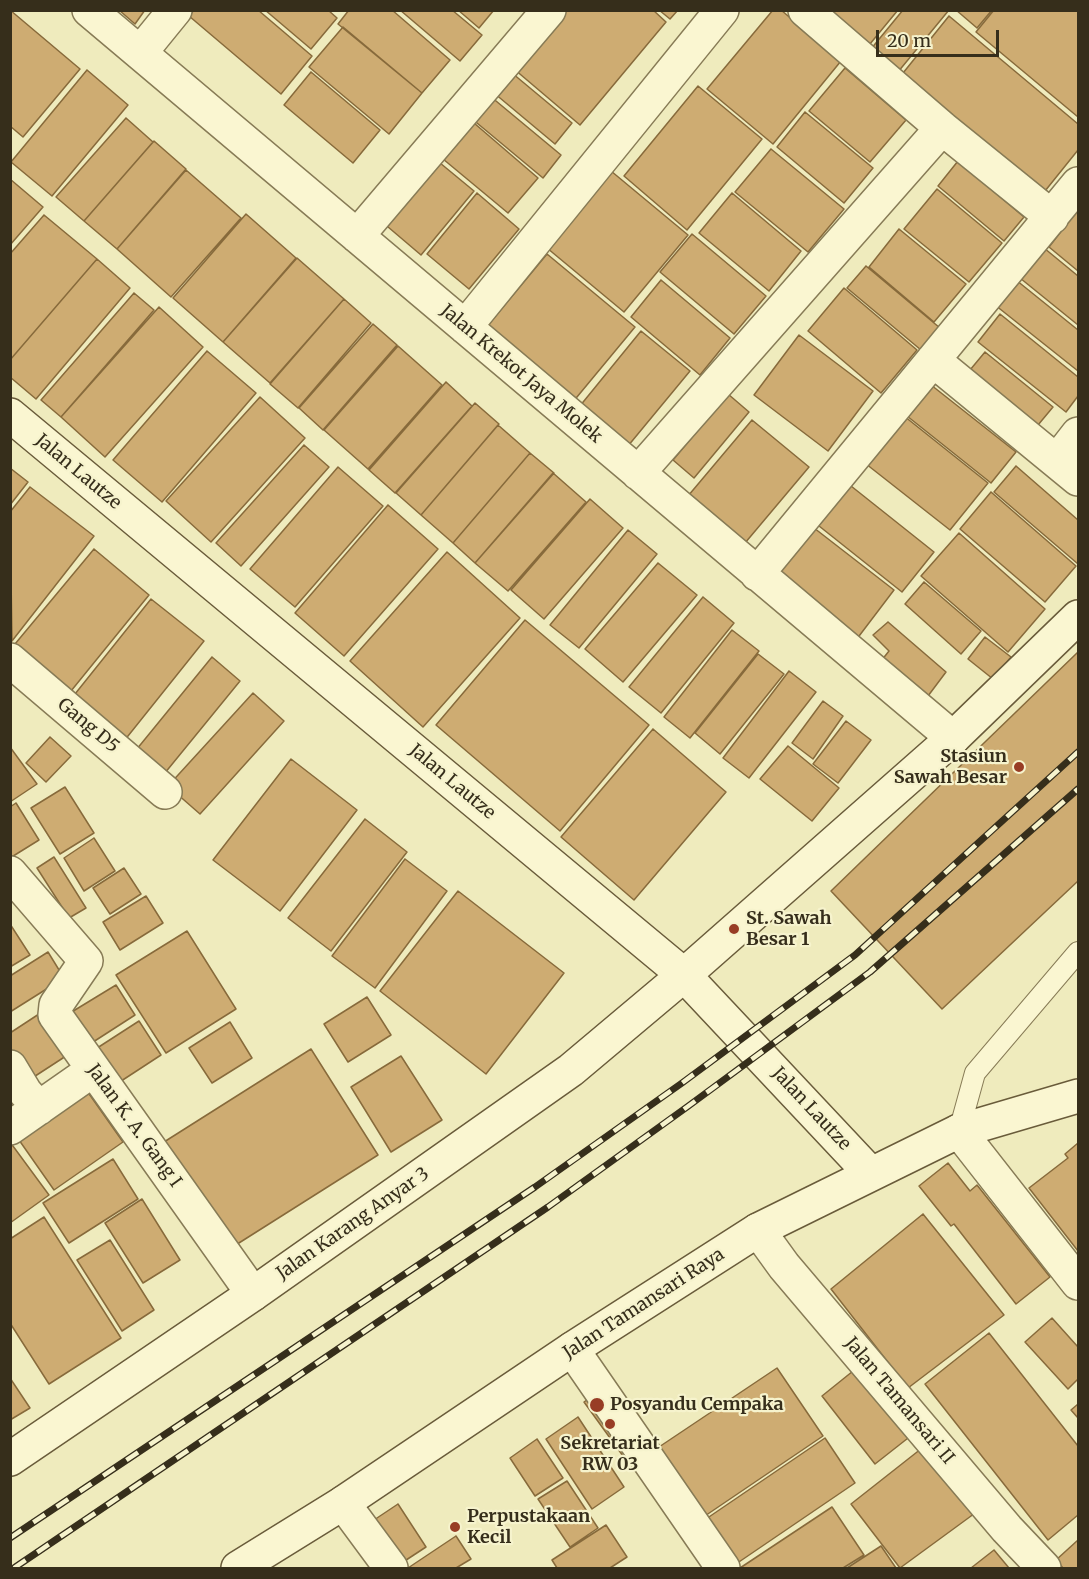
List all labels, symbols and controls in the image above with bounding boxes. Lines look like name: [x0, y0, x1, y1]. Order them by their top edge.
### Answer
scale bar: [879, 18, 1002, 56]
text: 20 m: [887, 29, 931, 52]
street label: Jalan Krekot Jaya Molek: [436, 300, 606, 448]
street label: Jalan Lautze: [31, 430, 125, 514]
street label: Gang D5: [53, 694, 123, 758]
street label: Jalan Lautze: [405, 740, 499, 824]
place label: Stasiun Sawah Besar: [894, 746, 1007, 789]
marker: Stasiun Sawah Besar: [1012, 760, 1026, 774]
place label: St. Sawah Besar 1: [746, 908, 832, 950]
marker: St. Sawah Besar 1: [727, 922, 741, 936]
street label: Jalan K. A. Gang I: [82, 1060, 186, 1192]
street label: Jalan Lautze: [767, 1063, 855, 1155]
street label: Jalan Karang Anyar 3: [273, 1163, 433, 1285]
street label: Jalan Tamansari Raya: [559, 1244, 729, 1364]
street label: Jalan Tamansari II: [840, 1333, 958, 1469]
place label: Posyandu Cempaka: [610, 1394, 784, 1416]
marker: Posyandu Cempaka: [588, 1396, 606, 1414]
marker: Sekretariat RW 03: [603, 1417, 617, 1431]
place label: Sekretariat RW 03: [560, 1433, 660, 1476]
place label: Perpustakaan Kecil: [467, 1506, 590, 1549]
marker: Perpustakaan Kecil: [448, 1520, 462, 1534]

